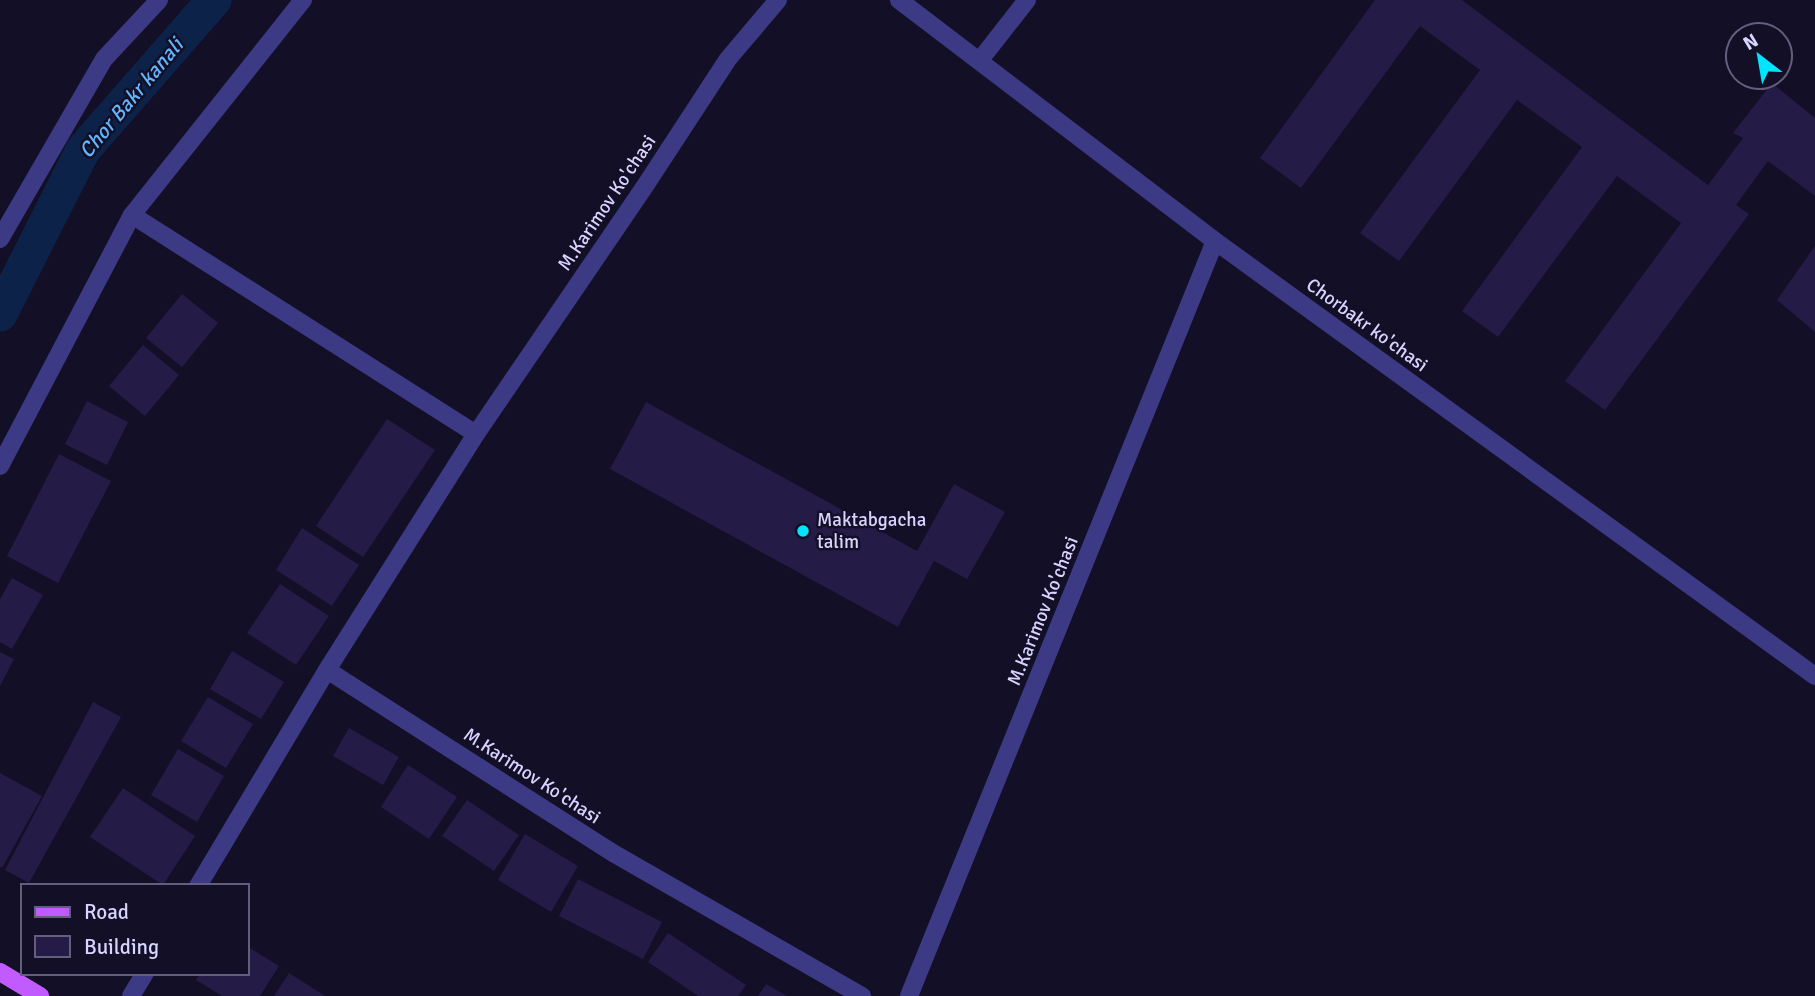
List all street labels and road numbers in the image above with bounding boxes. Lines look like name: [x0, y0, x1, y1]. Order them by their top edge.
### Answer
street label: M.Karimov Ko'chasi: [553, 131, 661, 275]
street label: Chorbakr ko'chasi: [1302, 273, 1432, 377]
street label: M.Karimov Ko'chasi: [1002, 533, 1084, 689]
street label: M.Karimov Ko'chasi: [459, 723, 605, 829]

